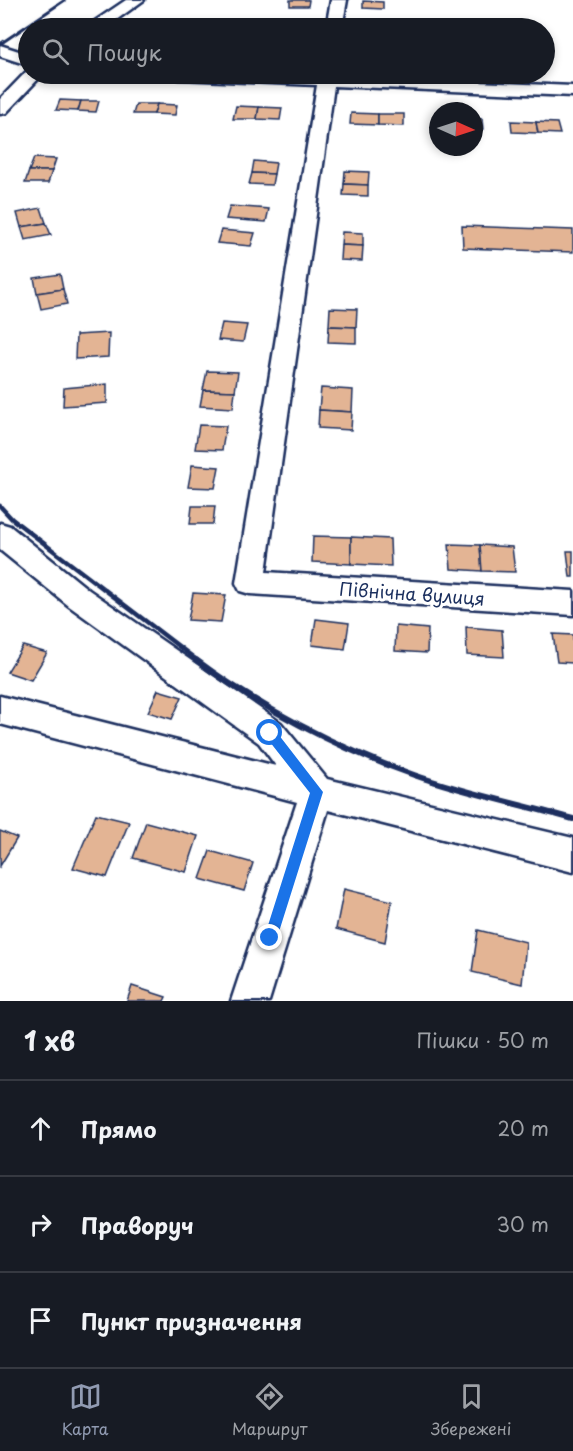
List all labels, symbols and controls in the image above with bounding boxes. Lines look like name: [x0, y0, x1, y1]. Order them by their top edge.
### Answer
search box: [18, 18, 555, 84]
icon: search: [39, 35, 72, 68]
text: Пошук: [87, 35, 162, 68]
north arrow: [429, 102, 483, 156]
street label: Північна вулиця: [338, 574, 486, 612]
route start: [256, 719, 282, 745]
route end: [256, 924, 282, 950]
text: 1 хв: [24, 1021, 75, 1060]
text: Пішки · 50 m: [416, 1025, 549, 1055]
icon: ahead: [24, 1112, 57, 1145]
text: Прямо: [81, 1112, 156, 1145]
text: 20 m: [497, 1113, 549, 1143]
icon: right: [24, 1208, 57, 1241]
text: Праворуч: [81, 1208, 194, 1241]
text: 30 m: [496, 1209, 549, 1239]
icon: arrive: [24, 1304, 57, 1337]
text: Пункт призначення: [81, 1304, 302, 1337]
tab: Карта: [62, 1380, 109, 1440]
tab: Маршрут: [232, 1380, 308, 1440]
tab: Збережені: [431, 1380, 511, 1440]

